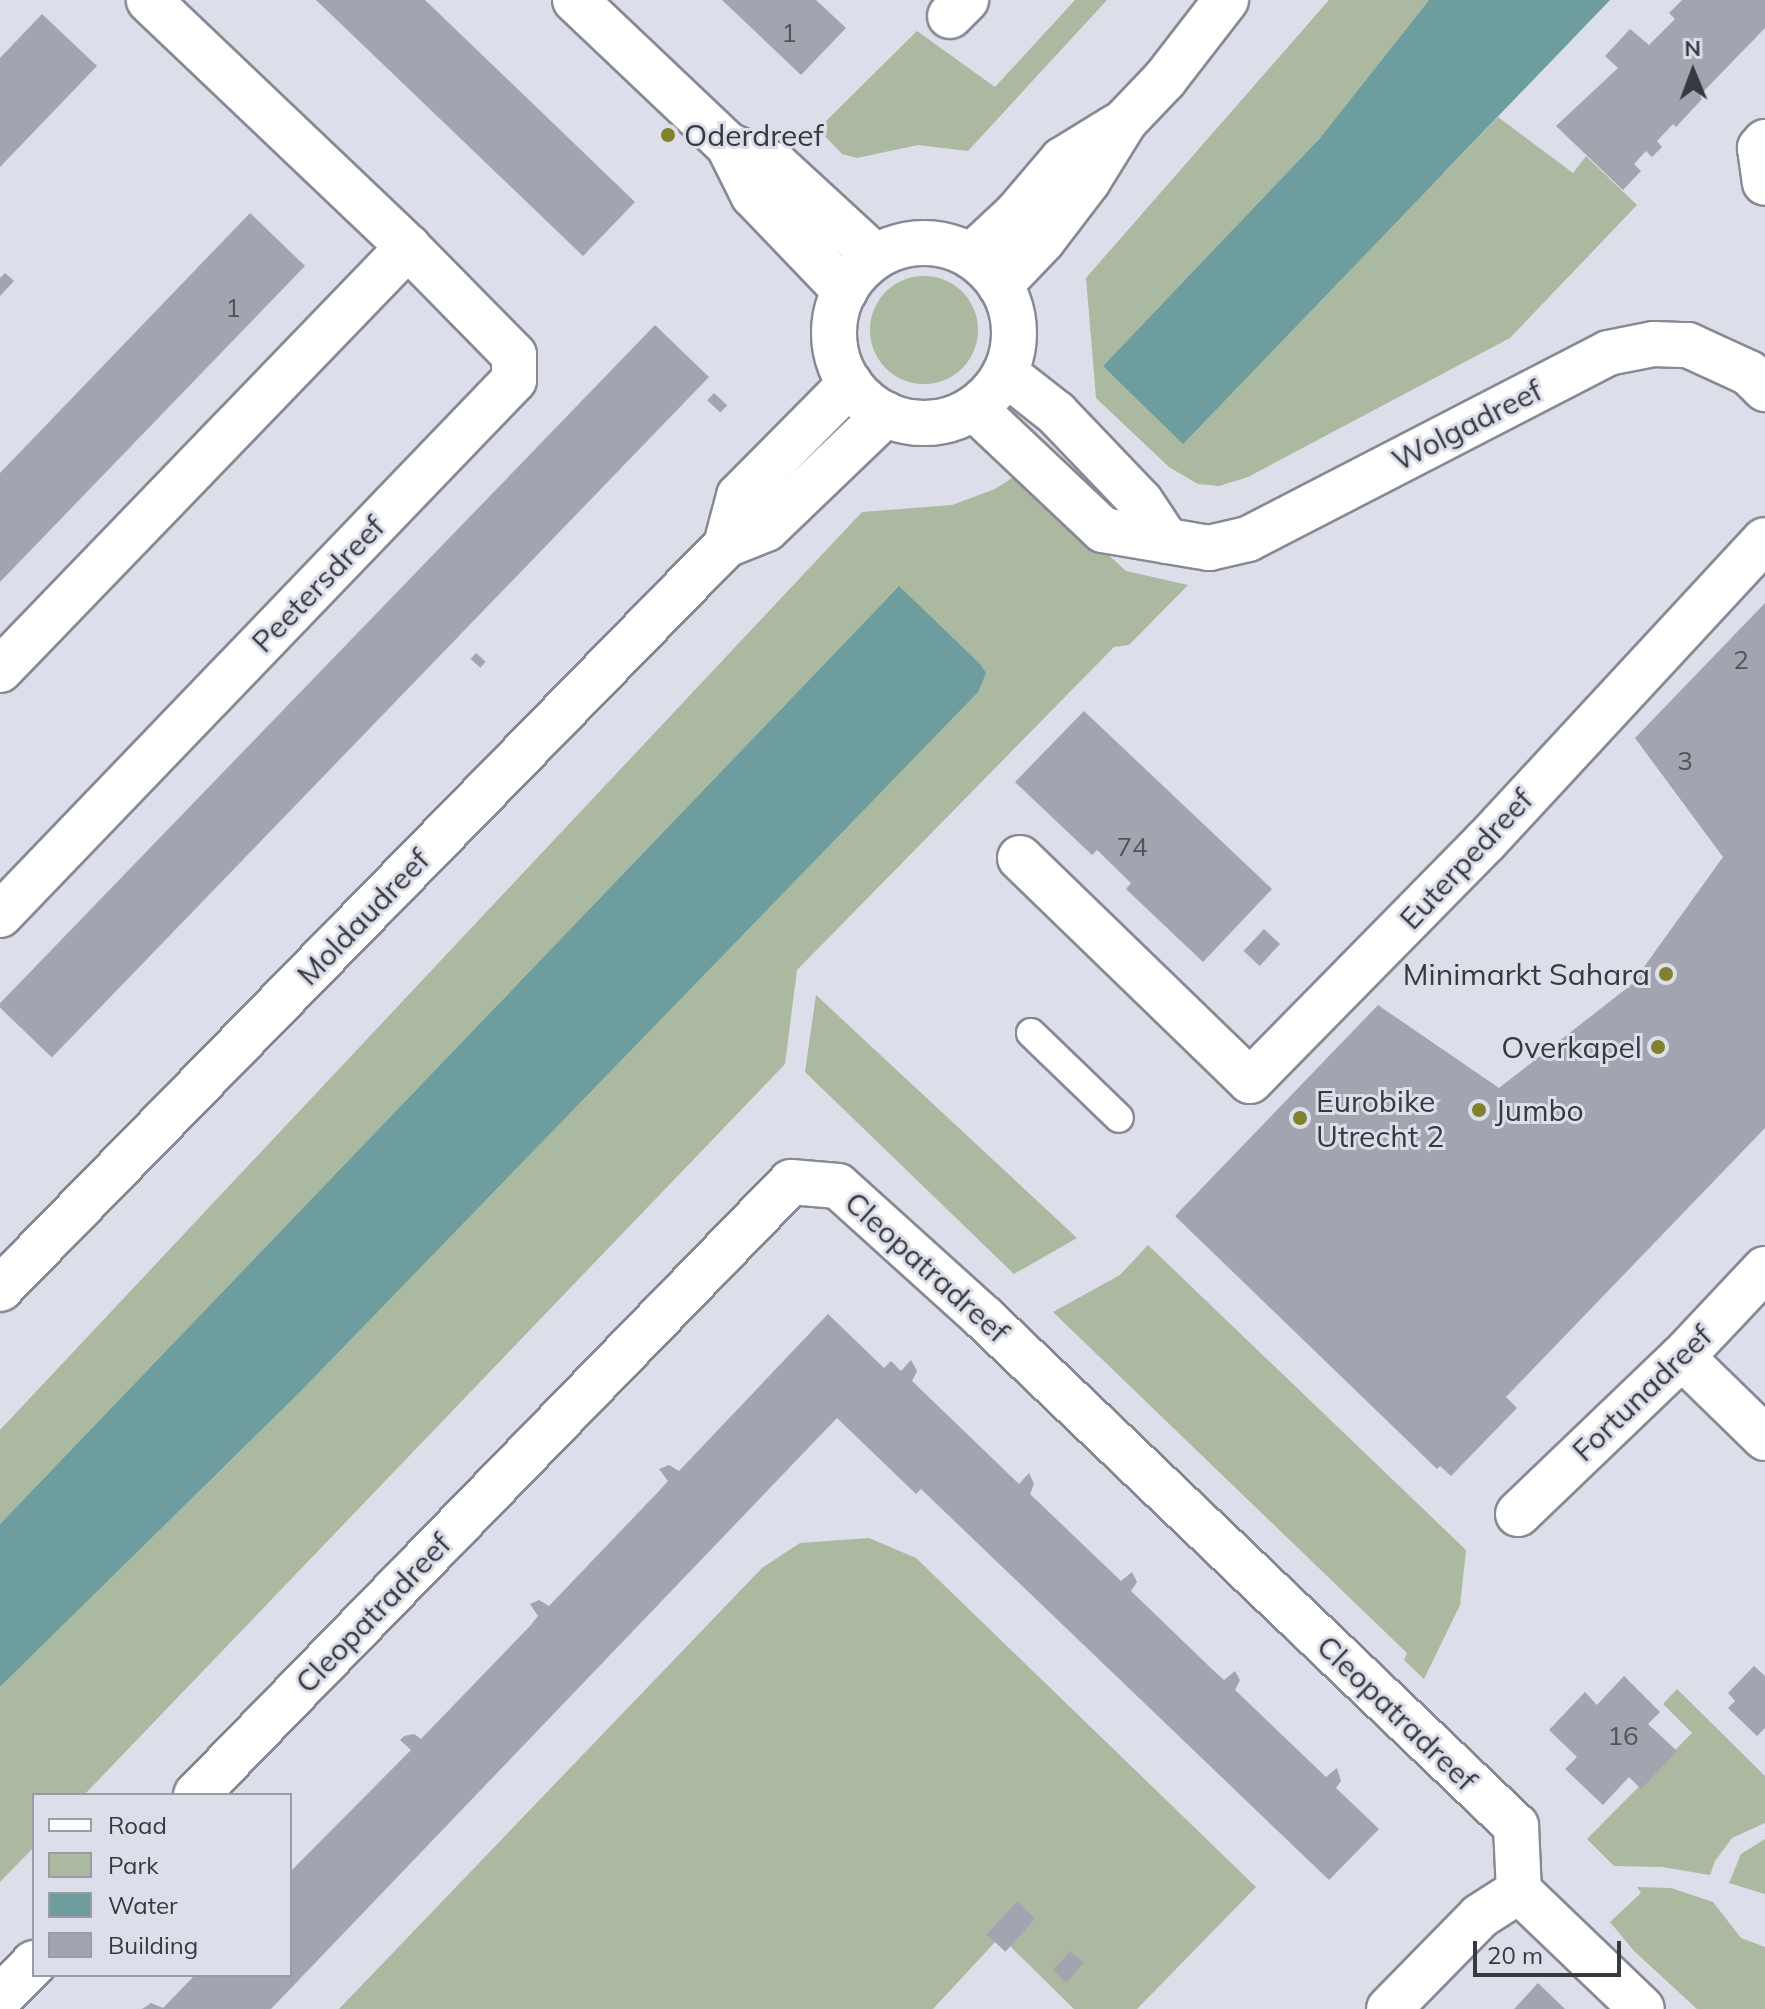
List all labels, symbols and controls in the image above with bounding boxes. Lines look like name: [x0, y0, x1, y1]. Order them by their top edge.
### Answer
house number: 1: [781, 17, 797, 49]
north arrow: [1653, 32, 1733, 112]
text: N: [1684, 34, 1701, 62]
place label: Oderdreef: [684, 117, 824, 153]
marker: Oderdreef: [659, 126, 677, 144]
house number: 1: [225, 292, 241, 324]
street label: Wolgadreef: [1386, 372, 1548, 478]
street label: Peetersdreef: [244, 508, 392, 660]
house number: 2: [1733, 644, 1749, 676]
house number: 3: [1677, 745, 1693, 777]
street label: Euterpedreef: [1392, 782, 1540, 936]
house number: 74: [1116, 831, 1148, 863]
street label: Moldaudreef: [289, 842, 437, 992]
place label: Minimarkt Sahara: [1403, 956, 1650, 992]
marker: Minimarkt Sahara: [1657, 965, 1675, 983]
place label: Overkapel: [1501, 1029, 1642, 1065]
marker: Overkapel: [1649, 1038, 1667, 1056]
place label: Eurobike Utrecht 2: [1316, 1083, 1444, 1154]
place label: Jumbo: [1495, 1092, 1584, 1128]
marker: Jumbo: [1470, 1101, 1488, 1119]
marker: Eurobike Utrecht 2: [1291, 1109, 1309, 1127]
street label: Cleopatradreef: [838, 1184, 1016, 1350]
street label: Fortunadreef: [1565, 1318, 1719, 1468]
street label: Cleopatradreef: [288, 1526, 458, 1700]
street label: Cleopatradreef: [1310, 1628, 1484, 1798]
house number: 16: [1607, 1720, 1639, 1752]
legend: [32, 1793, 292, 1977]
text: Road: [108, 1810, 167, 1840]
text: Park: [108, 1850, 159, 1880]
text: Water: [108, 1890, 178, 1920]
scale bar: [1477, 1925, 1625, 1975]
text: Building: [108, 1930, 198, 1960]
text: 20 m: [1487, 1940, 1543, 1970]

